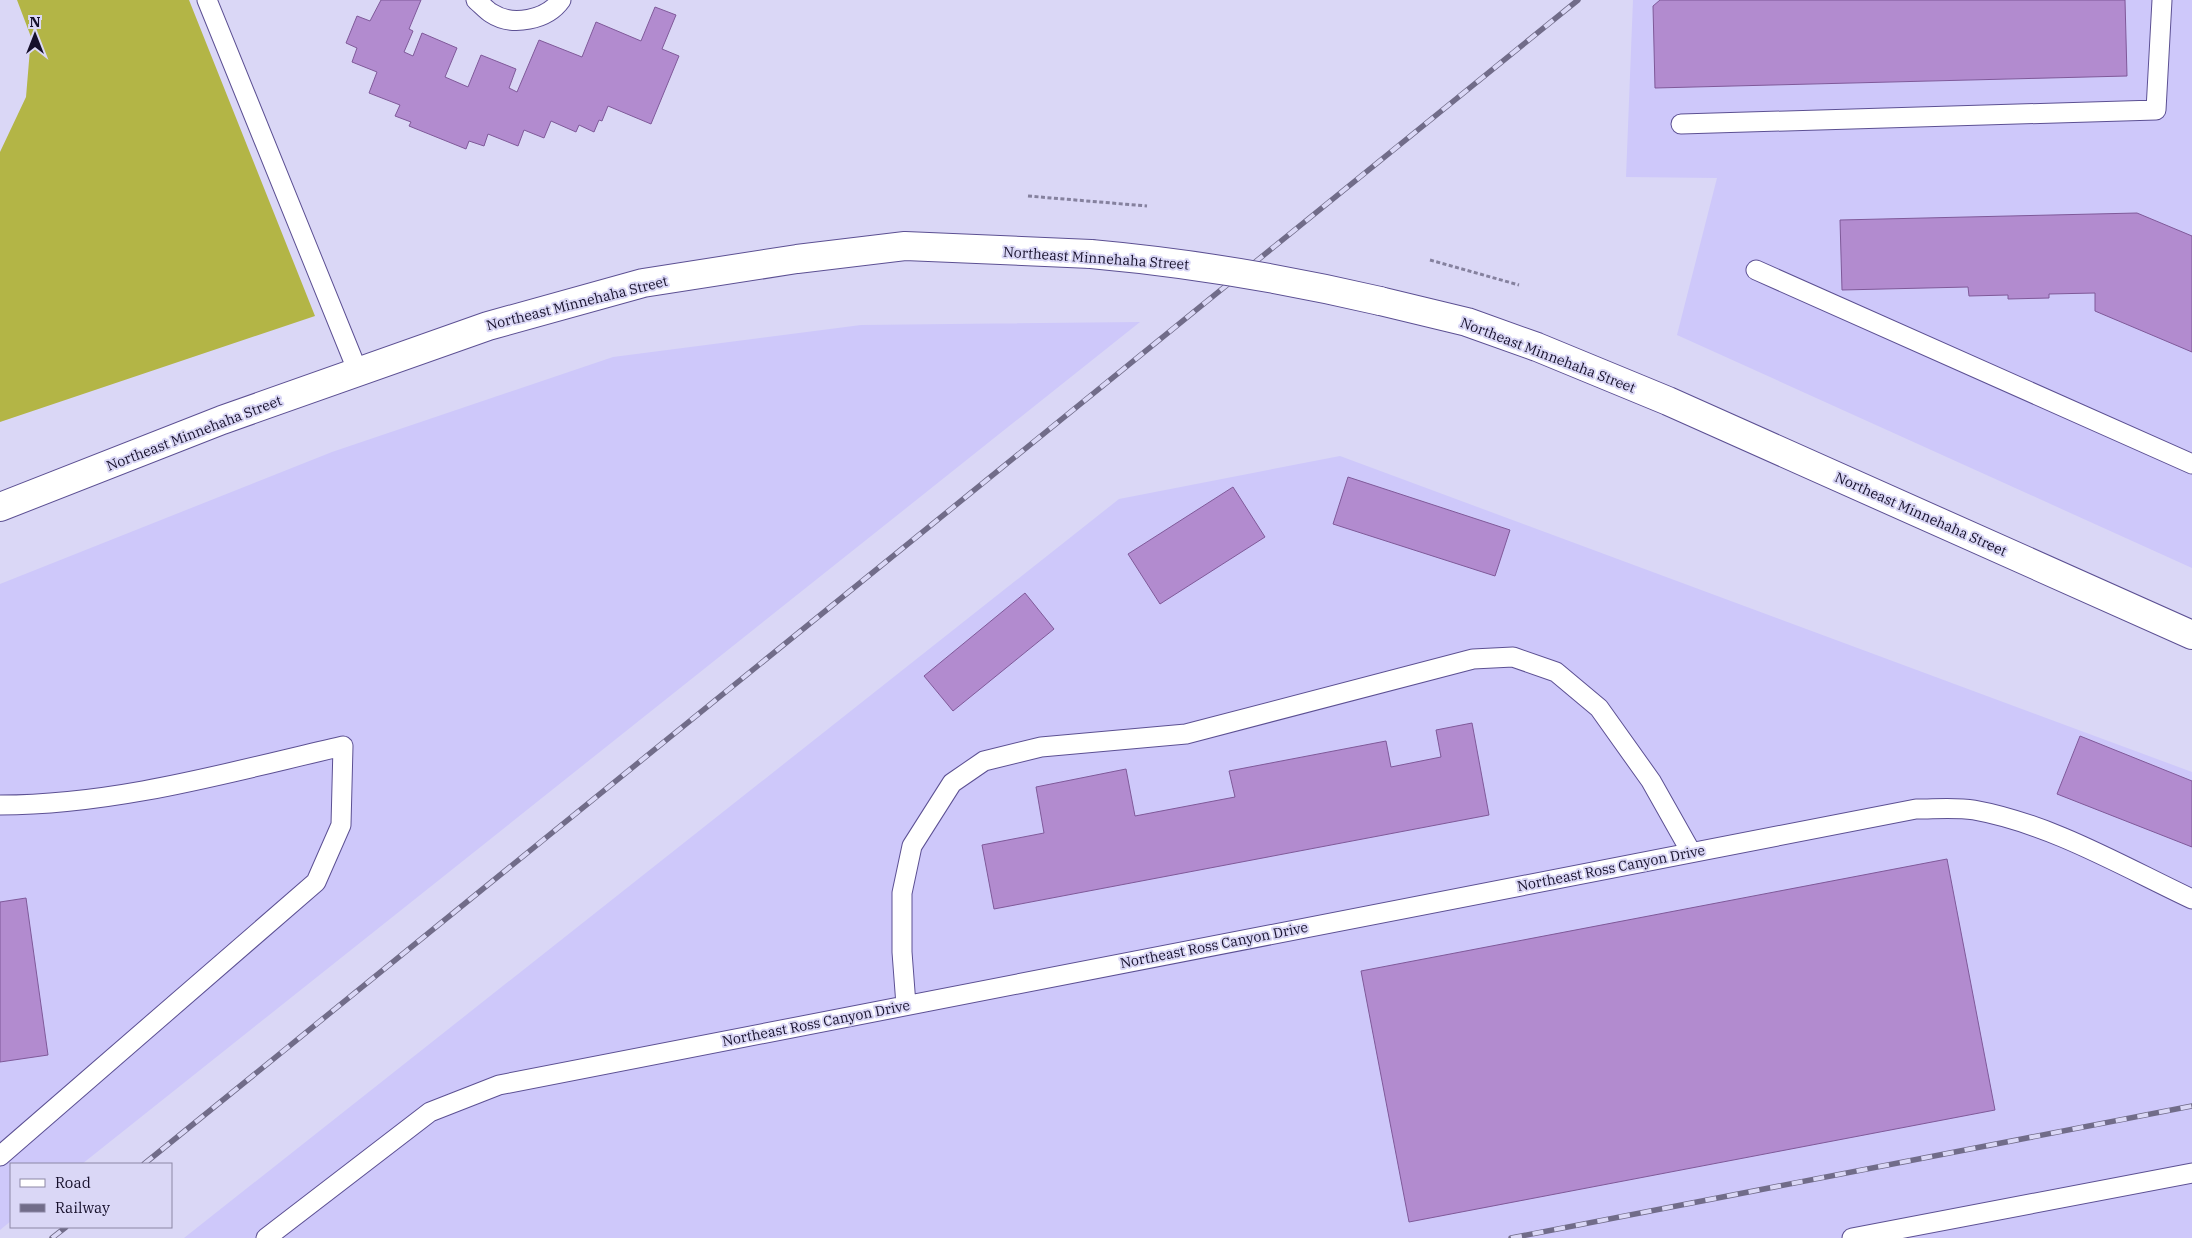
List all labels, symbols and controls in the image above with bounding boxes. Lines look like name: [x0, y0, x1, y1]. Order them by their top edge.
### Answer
north arrow: [10, 10, 60, 60]
text: N: [29, 13, 41, 31]
street label: Northeast Minnehaha Street: [1002, 243, 1190, 273]
street label: Northeast Minnehaha Street: [484, 272, 670, 334]
street label: Northeast Minnehaha Street: [1458, 313, 1638, 397]
street label: Northeast Minnehaha Street: [104, 391, 284, 475]
street label: Northeast Minnehaha Street: [1832, 468, 2010, 560]
street label: Northeast Ross Canyon Drive: [1516, 841, 1706, 895]
street label: Northeast Ross Canyon Drive: [1119, 918, 1309, 972]
street label: Northeast Ross Canyon Drive: [721, 996, 911, 1050]
legend: [10, 1163, 172, 1228]
text: Road: [55, 1173, 91, 1192]
text: Railway: [55, 1198, 110, 1217]

